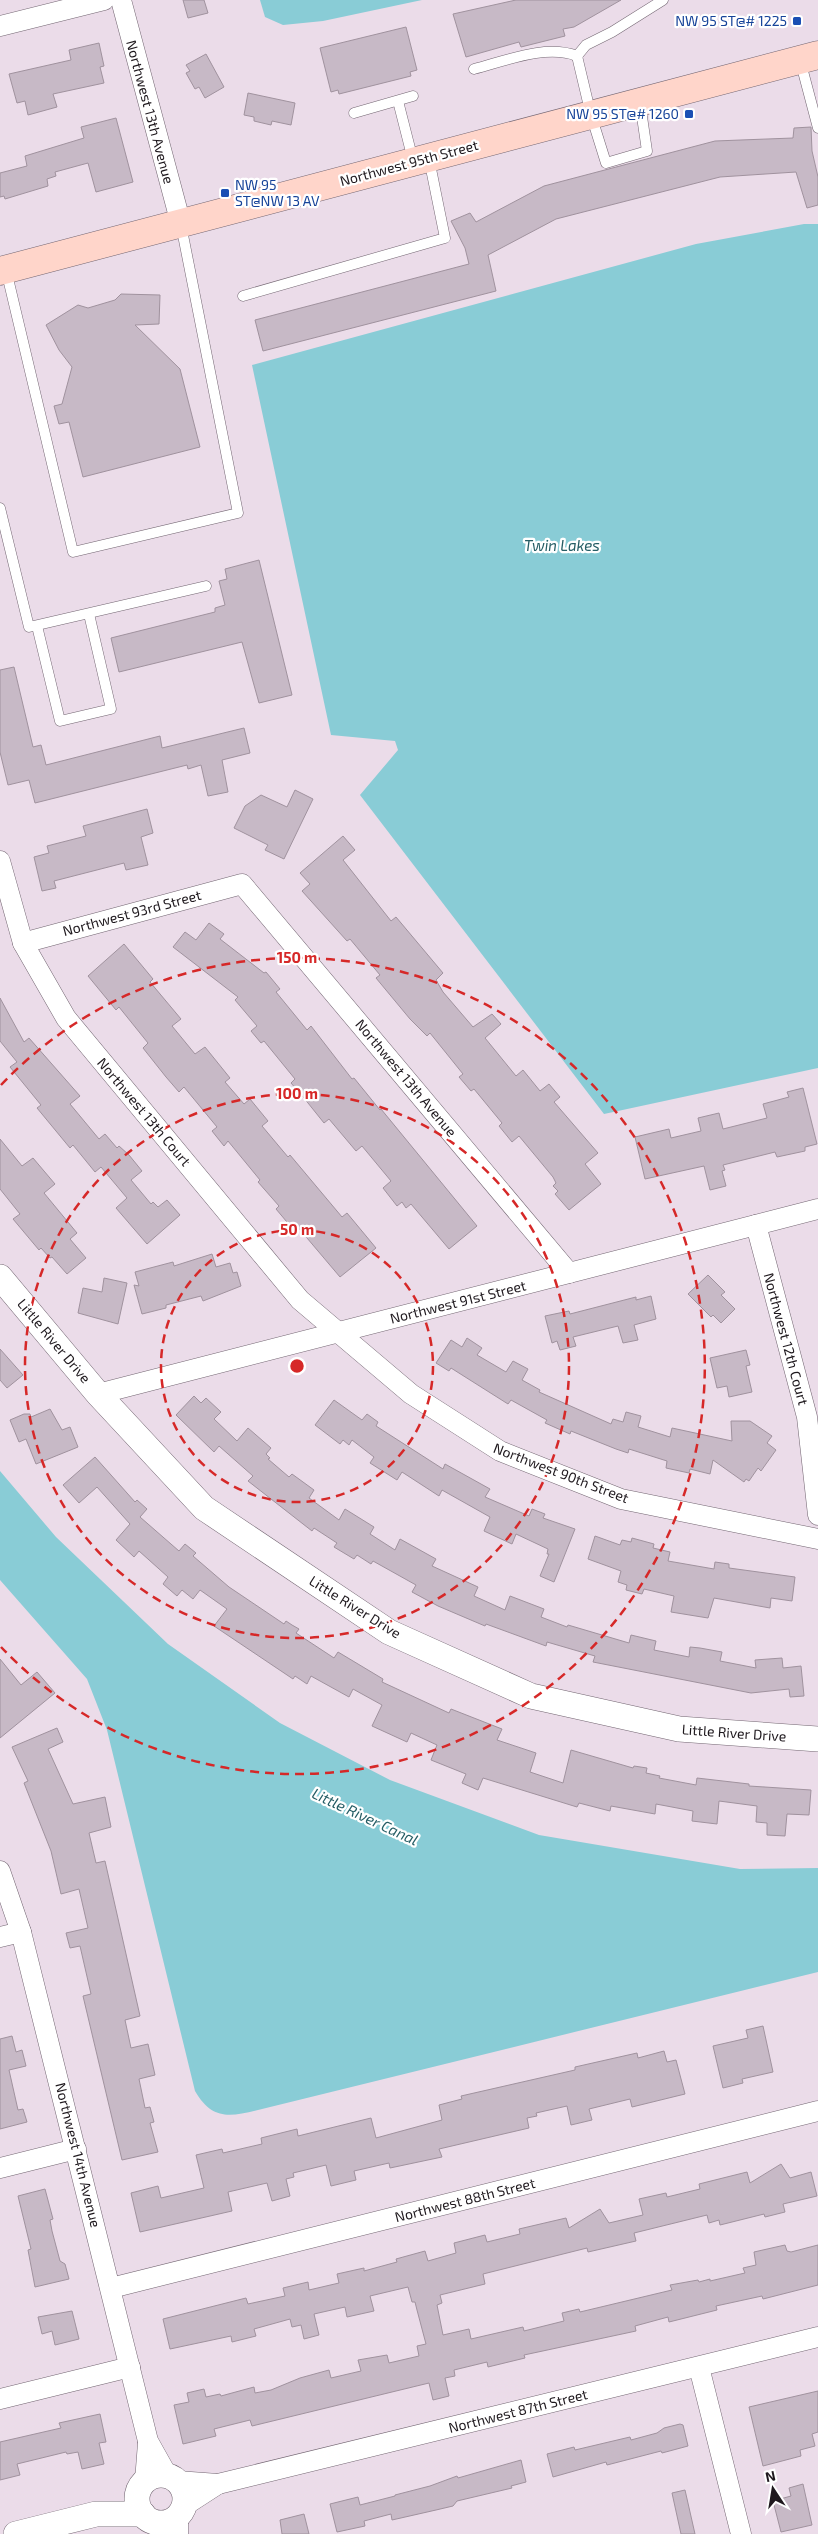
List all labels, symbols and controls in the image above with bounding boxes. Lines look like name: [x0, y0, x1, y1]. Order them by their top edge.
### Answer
place label: NW 95 ST@# 1225: [675, 12, 787, 29]
marker: NW 95 ST@# 1225: [791, 15, 803, 27]
street label: Northwest 13th Avenue: [123, 38, 178, 186]
place label: NW 95 ST@# 1260: [566, 105, 679, 122]
marker: NW 95 ST@# 1260: [683, 108, 695, 120]
street label: Northwest 95th Street: [338, 136, 480, 189]
place label: NW 95 ST@NW 13 AV: [235, 176, 320, 209]
marker: NW 95 ST@NW 13 AV: [219, 187, 231, 199]
water label: Twin Lakes: [524, 536, 600, 554]
street label: Northwest 93rd Street: [61, 886, 203, 939]
text: 150 m: [277, 948, 317, 966]
street label: Northwest 13th Avenue: [352, 1016, 460, 1140]
street label: Northwest 13th Court: [94, 1054, 195, 1169]
text: 100 m: [276, 1084, 318, 1102]
text: 50 m: [280, 1220, 314, 1238]
street label: Northwest 12th Court: [761, 1271, 812, 1407]
street label: Northwest 91st Street: [388, 1276, 528, 1327]
street label: Little River Drive: [14, 1295, 95, 1386]
centre of rings: [288, 1357, 306, 1375]
street label: Northwest 90th Street: [491, 1439, 631, 1506]
street label: Little River Drive: [306, 1572, 404, 1642]
street label: Little River Drive: [681, 1720, 787, 1745]
water label: Little River Canal: [309, 1784, 421, 1849]
street label: Northwest 14th Avenue: [52, 2081, 105, 2229]
street label: Northwest 88th Street: [393, 2174, 537, 2225]
street label: Northwest 87th Street: [447, 2385, 589, 2436]
north arrow: [748, 2464, 798, 2514]
text: N: [763, 2466, 777, 2485]

